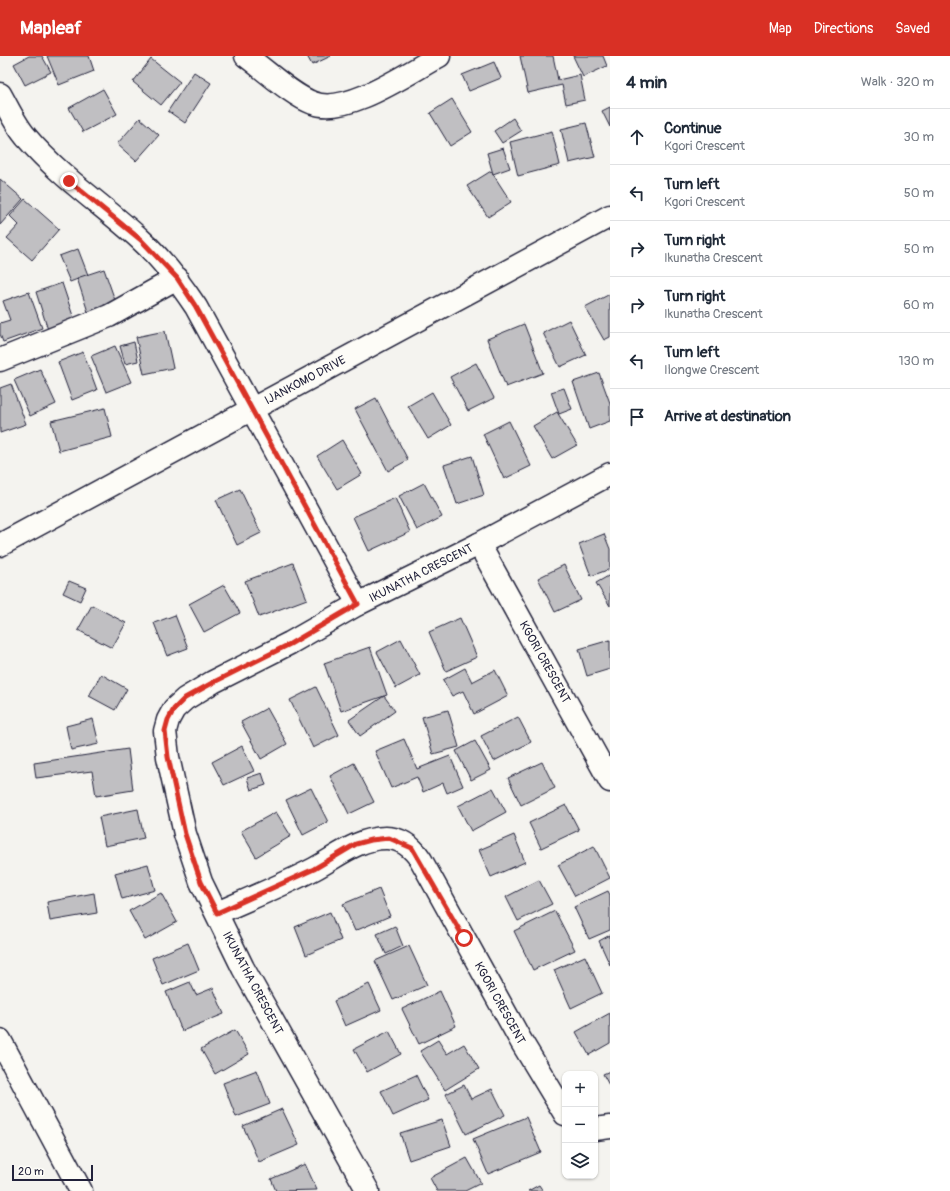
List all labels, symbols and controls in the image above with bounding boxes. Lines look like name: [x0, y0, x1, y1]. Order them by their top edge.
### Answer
text: Mapleaf: [20, 16, 82, 40]
text: Map: [769, 20, 792, 37]
text: Directions: [814, 20, 873, 37]
text: Saved: [895, 20, 930, 37]
text: 4 min: [626, 72, 667, 93]
text: Walk · 320 m: [861, 74, 934, 90]
text: Continue: [664, 119, 722, 138]
icon: ahead: [626, 126, 648, 148]
text: 30 m: [904, 129, 934, 145]
text: Kgori Crescent: [664, 138, 745, 154]
route end: [60, 172, 78, 190]
text: Turn left: [664, 175, 720, 194]
icon: left: [626, 182, 648, 204]
text: 50 m: [904, 185, 934, 201]
text: Kgori Crescent: [664, 194, 745, 210]
text: Turn right: [664, 231, 725, 250]
icon: right: [626, 238, 648, 260]
text: 50 m: [904, 241, 934, 257]
text: Ikunatha Crescent: [664, 250, 763, 266]
text: Turn right: [664, 287, 725, 306]
icon: right: [626, 294, 648, 316]
text: 60 m: [903, 297, 934, 313]
text: Ikunatha Crescent: [664, 306, 763, 322]
text: Turn left: [664, 343, 720, 362]
icon: left: [626, 350, 648, 372]
street label: IJANKOMO DRIVE: [262, 353, 349, 408]
text: 130 m: [898, 353, 934, 369]
text: Ilongwe Crescent: [664, 362, 759, 378]
icon: arrive: [626, 406, 648, 428]
text: Arrive at destination: [664, 407, 791, 426]
street label: IKUNATHA CRESCENT: [367, 541, 476, 606]
street label: KGORI CRESCENT: [516, 618, 574, 706]
street label: IKUNATHA CRESCENT: [219, 929, 286, 1038]
route start: [455, 929, 473, 947]
street label: KGORI CRESCENT: [471, 959, 529, 1047]
map controls: [562, 1071, 598, 1179]
button: +: [562, 1071, 598, 1107]
button: −: [562, 1107, 598, 1143]
button: layers: [562, 1143, 598, 1179]
scale bar: [12, 1163, 93, 1182]
text: 20 m: [18, 1165, 44, 1178]

